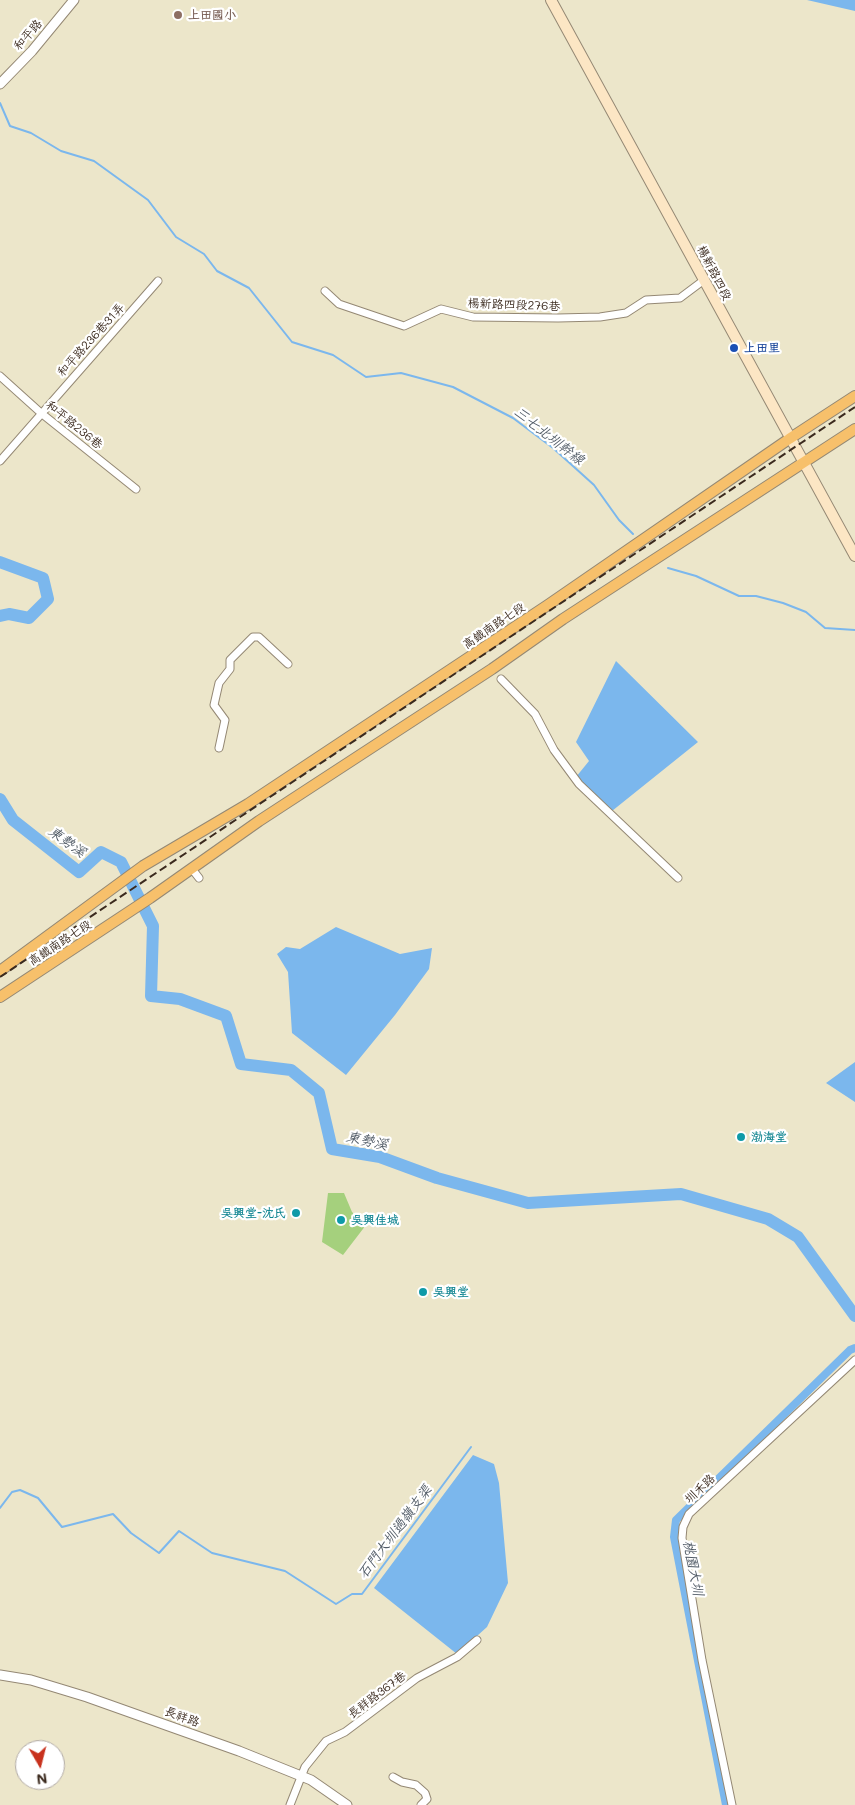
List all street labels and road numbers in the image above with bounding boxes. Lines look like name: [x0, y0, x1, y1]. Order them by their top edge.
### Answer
street label: 和平路: [11, 17, 45, 53]
street label: 楊新路四段: [694, 243, 734, 303]
street label: 楊新路四段276巷: [467, 296, 561, 314]
street label: 和平路236巷31弄: [54, 300, 128, 380]
street label: 和平路236巷: [43, 398, 105, 452]
street label: 高鐵南路七段: [460, 600, 528, 652]
street label: 高鐵南路七段: [26, 917, 94, 969]
street label: 圳禾路: [682, 1471, 718, 1507]
street label: 長祥路367巷: [345, 1669, 409, 1721]
street label: 長祥路: [163, 1704, 201, 1730]

